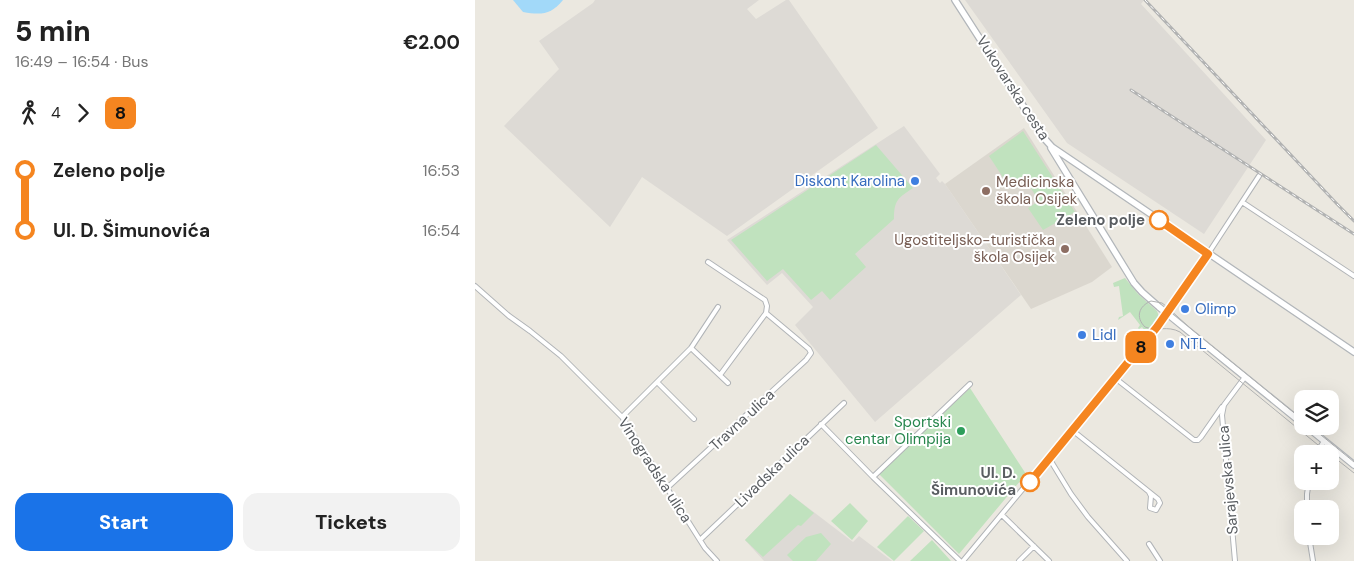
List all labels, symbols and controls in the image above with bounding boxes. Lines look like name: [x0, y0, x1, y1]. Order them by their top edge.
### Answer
text: 5 min: [15, 13, 91, 50]
text: €2.00: [403, 30, 460, 55]
street label: Vukovarska cesta: [972, 32, 1054, 144]
text: 16:49 – 16:54 · Bus: [15, 51, 149, 72]
icon: walk: [15, 99, 43, 127]
icon: forward: [69, 99, 97, 127]
text: 8: [115, 101, 126, 125]
text: 4: [51, 102, 61, 123]
text: Zeleno polje: [53, 158, 165, 183]
text: 16:53: [423, 160, 460, 181]
place label: Diskont Karolina: [795, 171, 905, 191]
place label: Medicinska škola Osijek: [996, 172, 1078, 209]
marker: Diskont Karolina: [909, 175, 921, 187]
marker: Medicinska škola Osijek: [980, 185, 992, 197]
place label: Zeleno polje: [1056, 210, 1145, 230]
marker: Zeleno polje: [1149, 210, 1169, 230]
text: Ul. D. Šimunovića: [53, 218, 210, 243]
text: 16:54: [422, 220, 460, 241]
place label: Ugostiteljsko-turistička škola Osijek: [894, 230, 1055, 267]
marker: Ugostiteljsko-turistička škola Osijek: [1059, 243, 1071, 255]
place label: Olimp: [1195, 299, 1236, 319]
marker: Olimp: [1179, 303, 1191, 315]
place label: Lidl: [1092, 325, 1116, 345]
marker: Lidl: [1076, 329, 1088, 341]
line badge: 8: [1125, 331, 1157, 363]
place label: NTL: [1180, 334, 1207, 354]
text: 8: [1135, 335, 1147, 359]
marker: NTL: [1164, 338, 1176, 350]
street label: Travna ulica: [705, 385, 779, 455]
map controls: [1294, 390, 1339, 545]
button: layers: [1294, 390, 1339, 435]
place label: Sportski centar Olimpija: [845, 412, 951, 449]
street label: Vinogradska ulica: [613, 413, 697, 527]
marker: Sportski centar Olimpija: [955, 425, 967, 437]
street label: Sarajevska ulica: [1213, 425, 1243, 535]
street label: Livadska ulica: [731, 430, 813, 512]
button: +: [1294, 445, 1339, 490]
place label: Ul. D. Šimunovića: [931, 463, 1016, 500]
marker: Ul. D. Šimunovića: [1020, 472, 1040, 492]
button: Start: [15, 493, 233, 551]
button: Tickets: [243, 493, 460, 551]
button: −: [1294, 500, 1339, 545]

